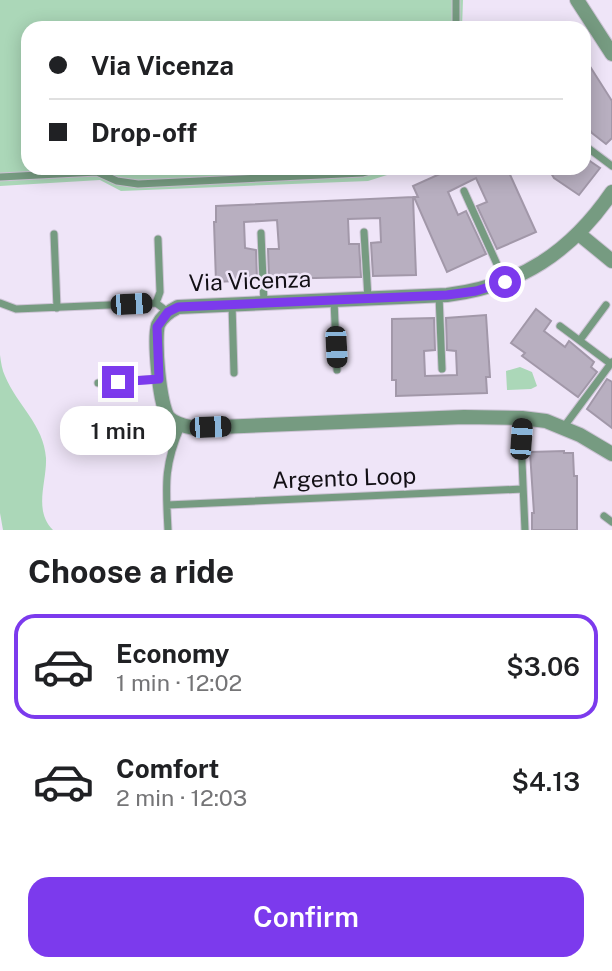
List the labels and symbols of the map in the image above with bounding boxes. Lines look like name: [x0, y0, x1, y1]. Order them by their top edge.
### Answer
street label: Via Vicenza: [188, 265, 312, 296]
route start: [489, 266, 521, 298]
car: [110, 292, 153, 316]
car: [325, 325, 348, 369]
route end: [102, 366, 134, 398]
callout: 1 min: [60, 406, 176, 456]
car: [189, 416, 232, 438]
car: [510, 417, 533, 461]
street label: Argento Loop: [271, 461, 417, 494]

